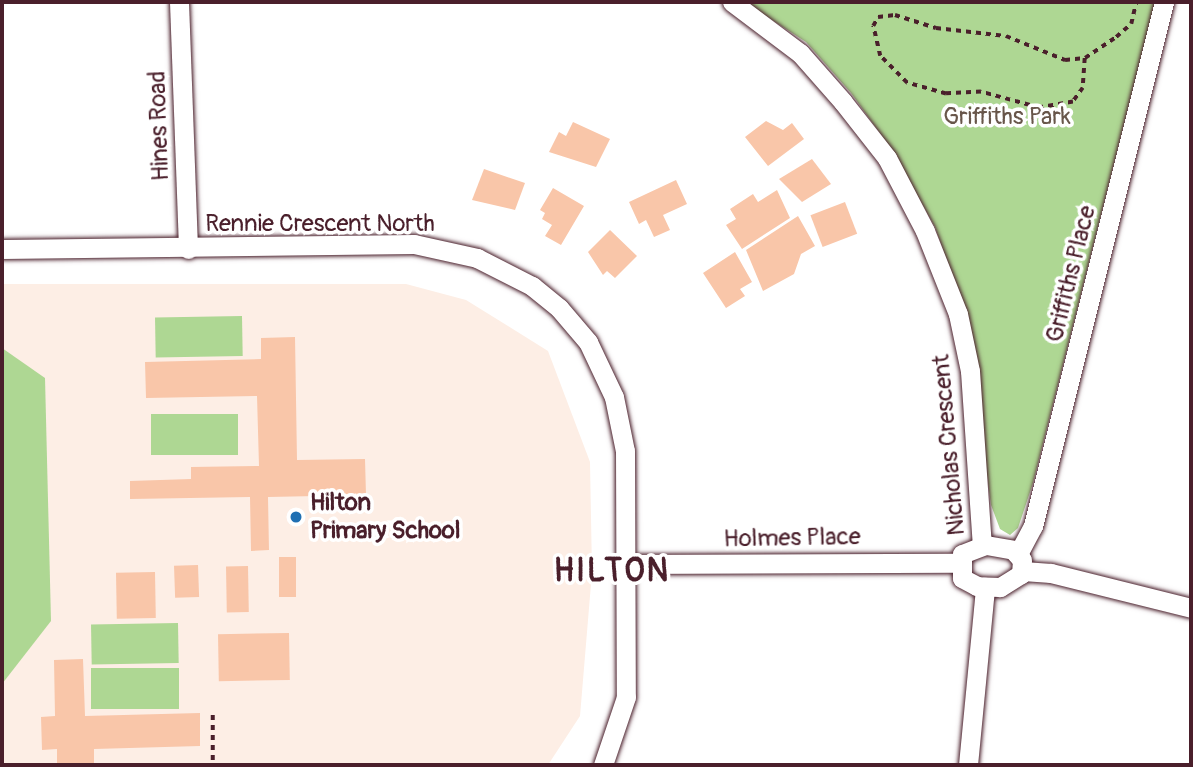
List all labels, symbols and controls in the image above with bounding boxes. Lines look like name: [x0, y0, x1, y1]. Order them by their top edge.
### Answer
street label: Hines Road: [143, 70, 175, 182]
park label: Griffiths Park: [943, 103, 1071, 131]
street label: Griffiths Place: [1040, 203, 1102, 345]
street label: Rennie Crescent North: [205, 210, 435, 238]
street label: Nicholas Crescent: [927, 353, 971, 537]
place label: Hilton Primary School: [310, 489, 460, 545]
marker: Hilton Primary School: [288, 509, 304, 525]
street label: Holmes Place: [723, 522, 861, 554]
district label: HILTON: [555, 552, 669, 590]

